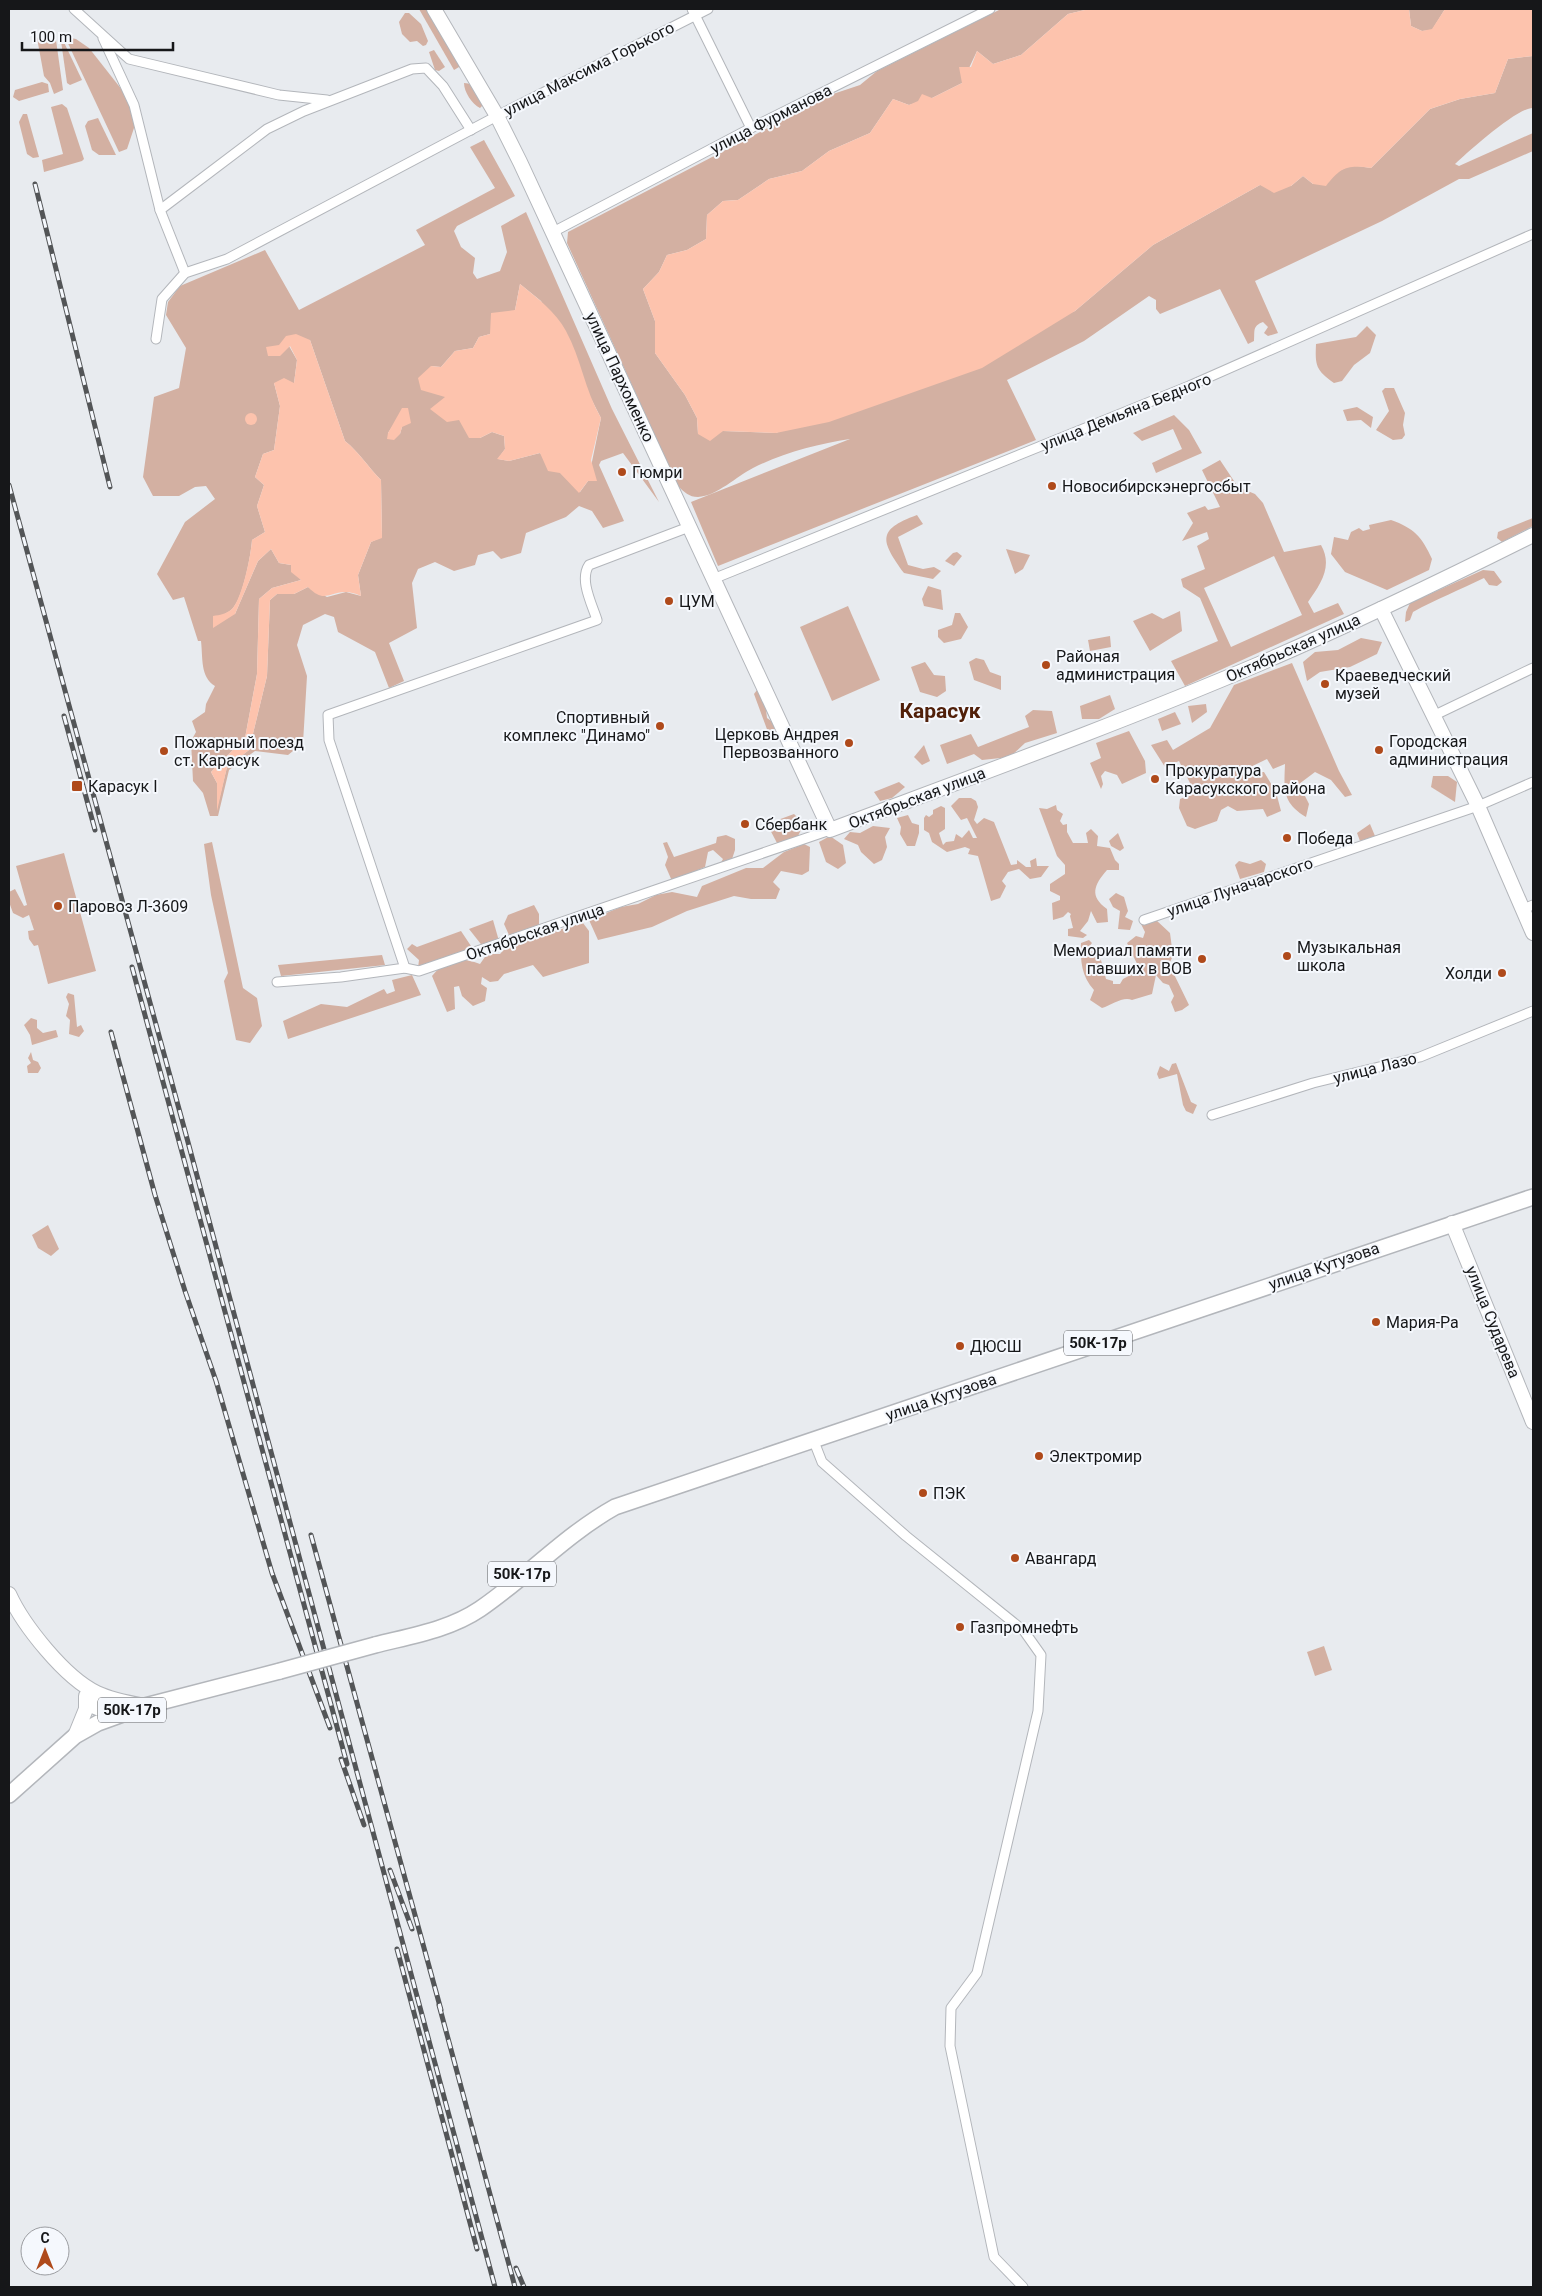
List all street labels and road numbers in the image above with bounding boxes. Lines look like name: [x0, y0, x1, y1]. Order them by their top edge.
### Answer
street label: улица Максима Горького: [501, 18, 677, 120]
street label: улица Фурманова: [707, 80, 835, 158]
street label: улица Пархоменко: [582, 309, 658, 445]
street label: улица Демьяна Бедного: [1038, 369, 1214, 455]
street label: Октябрьская улица: [1223, 610, 1363, 686]
street label: Октябрьская улица: [846, 763, 988, 833]
street label: улица Луначарского: [1165, 853, 1315, 921]
street label: Октябрьская улица: [463, 899, 607, 965]
street label: улица Лазо: [1331, 1048, 1419, 1088]
street label: улица Кутузова: [1266, 1238, 1382, 1294]
street label: улица Сударева: [1462, 1263, 1524, 1381]
road number: 50К-17р: [1064, 1330, 1132, 1356]
street label: улица Кутузова: [883, 1369, 999, 1425]
road number: 50К-17р: [488, 1562, 556, 1586]
road number: 50К-17р: [98, 1698, 166, 1722]

